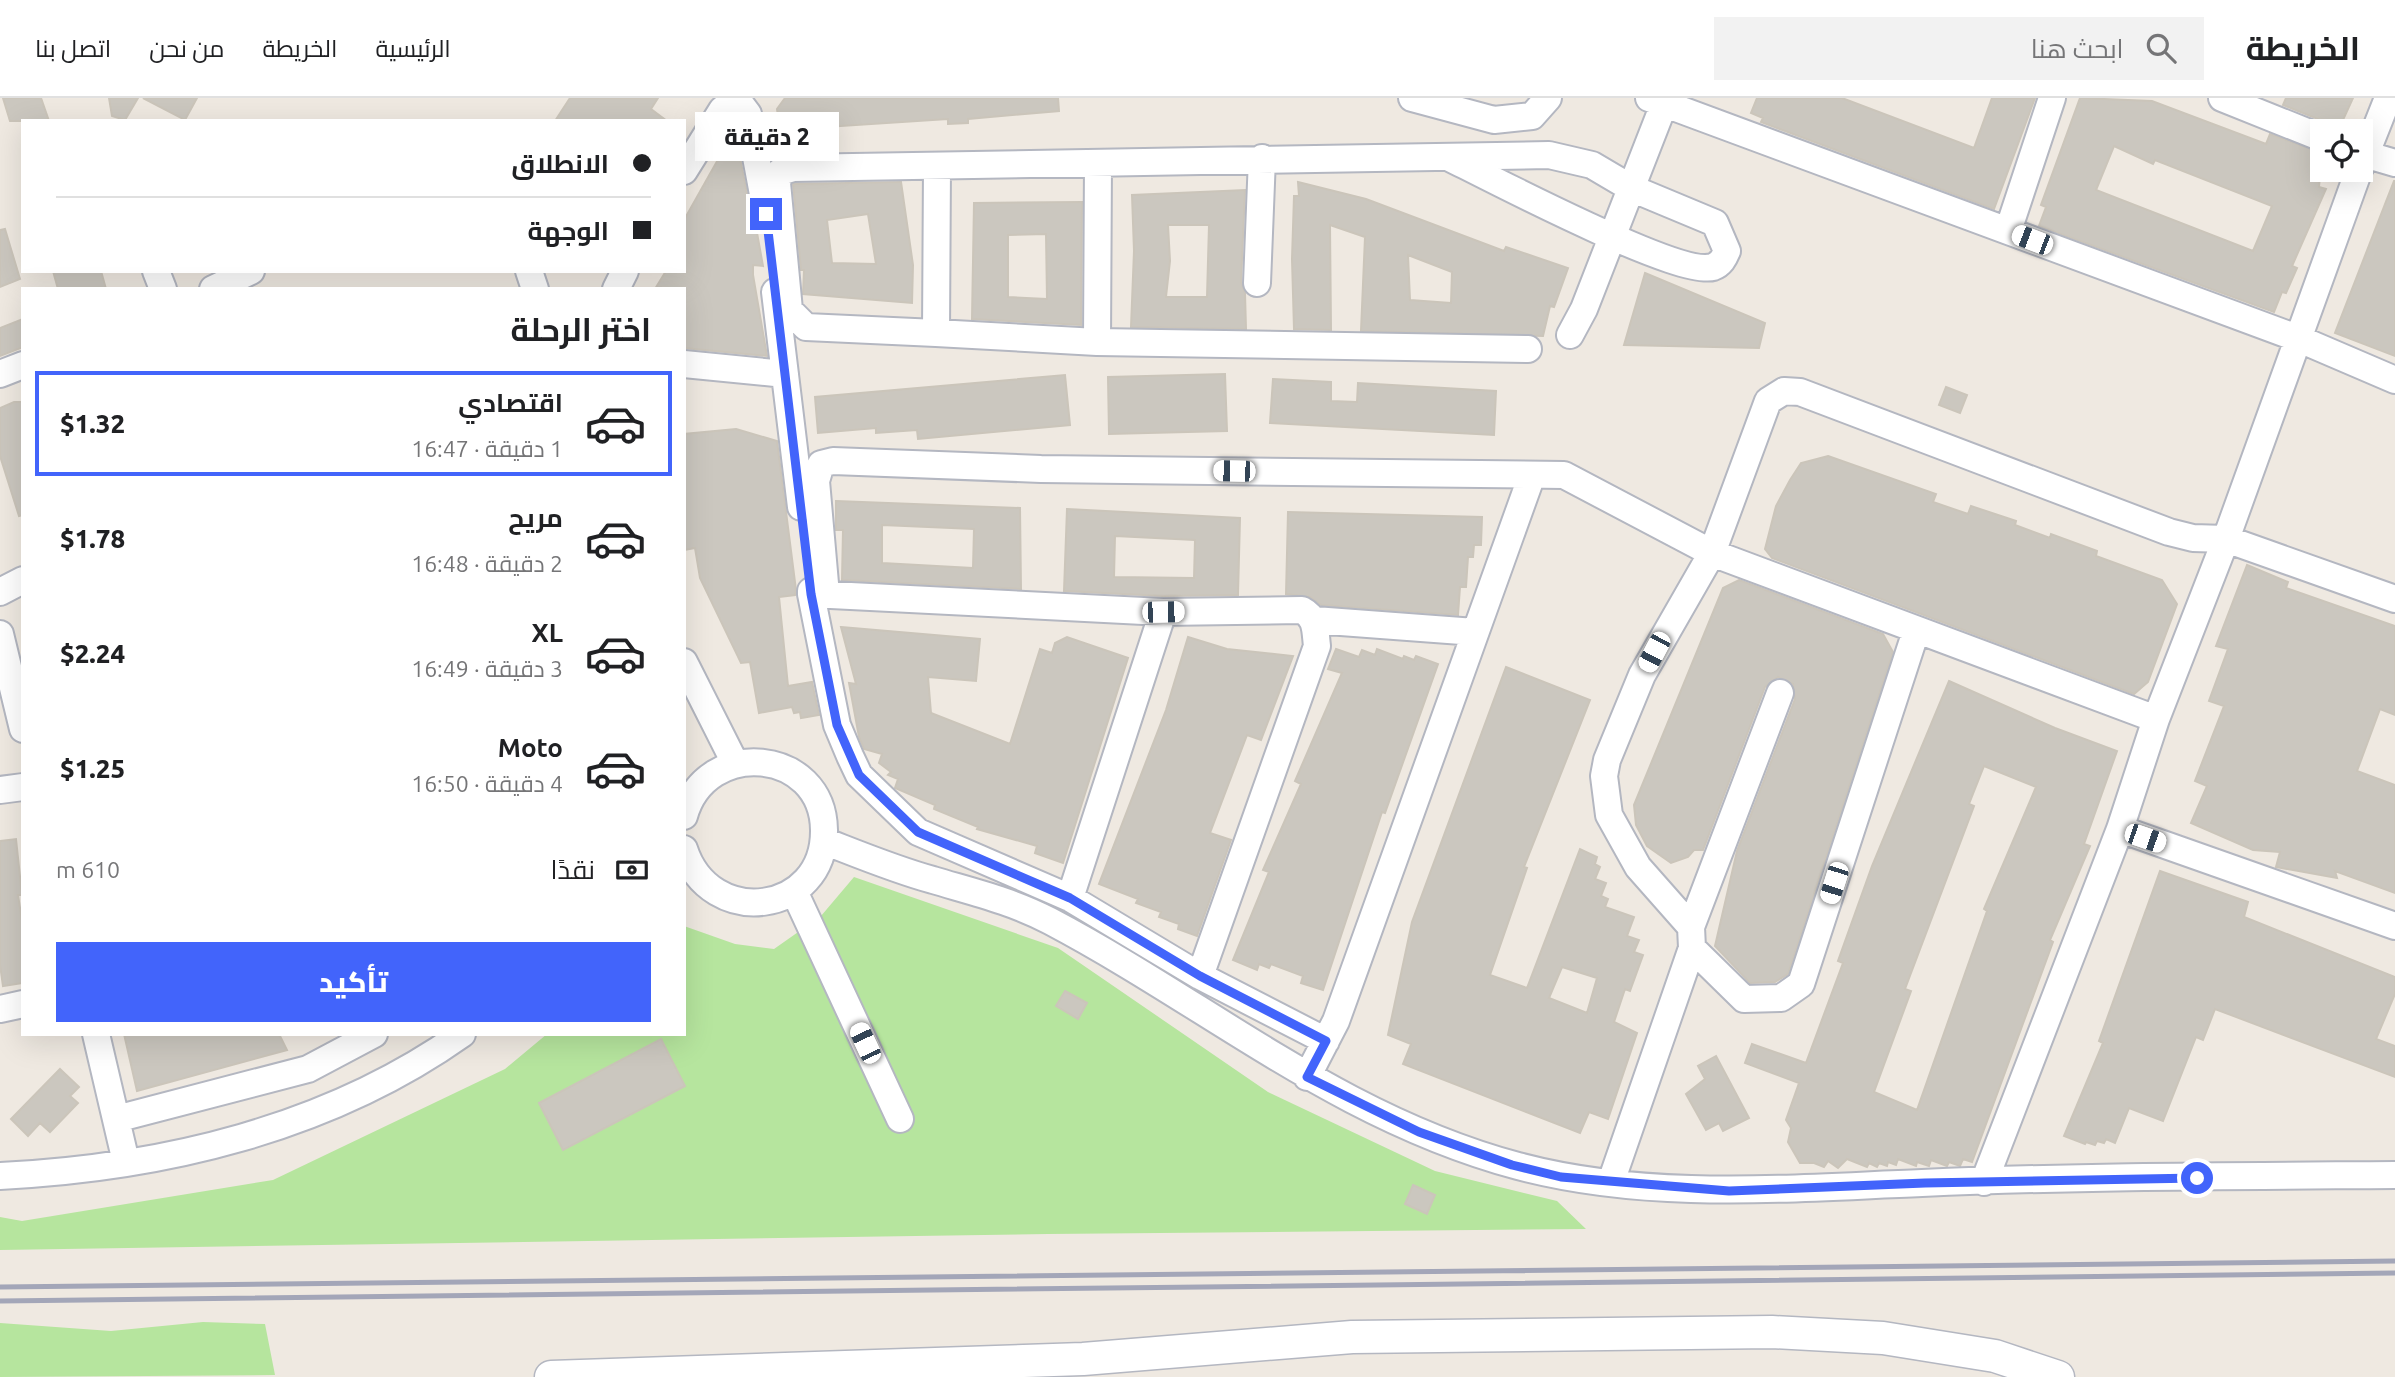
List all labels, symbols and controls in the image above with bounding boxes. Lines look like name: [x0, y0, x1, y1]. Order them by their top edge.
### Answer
search box: [1714, 17, 2204, 80]
icon: search: [2142, 29, 2180, 67]
text: الخريطة: [2246, 29, 2360, 66]
text: ابحث هنا: [2031, 34, 2124, 63]
text: اتصل بنا: [35, 35, 111, 62]
text: من نحن: [149, 35, 225, 62]
text: الخريطة: [263, 35, 337, 62]
text: الرئيسية: [375, 35, 451, 62]
callout: 2 دقيقة: [694, 113, 838, 162]
map controls: [2310, 119, 2373, 182]
button: locate: [2310, 119, 2373, 182]
text: 2 دقيقة: [724, 124, 810, 149]
text: الانطلاق: [511, 149, 609, 178]
route end: [750, 198, 782, 230]
text: الوجهة: [528, 216, 609, 245]
car: [2009, 223, 2056, 257]
text: اختر الرحلة: [510, 311, 651, 347]
text: اقتصادي: [458, 388, 563, 417]
icon: car: [584, 392, 647, 455]
text: $1.32: [60, 409, 125, 438]
text: 1 دقيقة · 16:47: [411, 436, 563, 461]
car: [1213, 460, 1256, 482]
text: مريح: [508, 503, 563, 532]
icon: car: [584, 507, 647, 570]
text: $1.78: [60, 524, 125, 553]
text: 2 دقيقة · 16:48: [411, 551, 563, 576]
car: [1142, 601, 1185, 623]
text: XL: [532, 618, 563, 647]
icon: car: [584, 622, 647, 685]
car: [1635, 629, 1674, 675]
text: $2.24: [60, 639, 125, 668]
text: 3 دقيقة · 16:49: [411, 656, 563, 681]
text: Moto: [498, 733, 563, 762]
icon: car: [584, 737, 647, 800]
text: $1.25: [60, 754, 125, 783]
text: 4 دقيقة · 16:50: [411, 771, 563, 796]
car: [2122, 821, 2169, 855]
icon: cash: [613, 851, 651, 889]
text: نقدًا: [551, 855, 595, 884]
text: 610 m: [56, 857, 120, 882]
car: [1818, 860, 1851, 906]
button: تأكيد: [56, 942, 651, 1022]
car: [847, 1020, 884, 1066]
route start: [2181, 1162, 2213, 1194]

